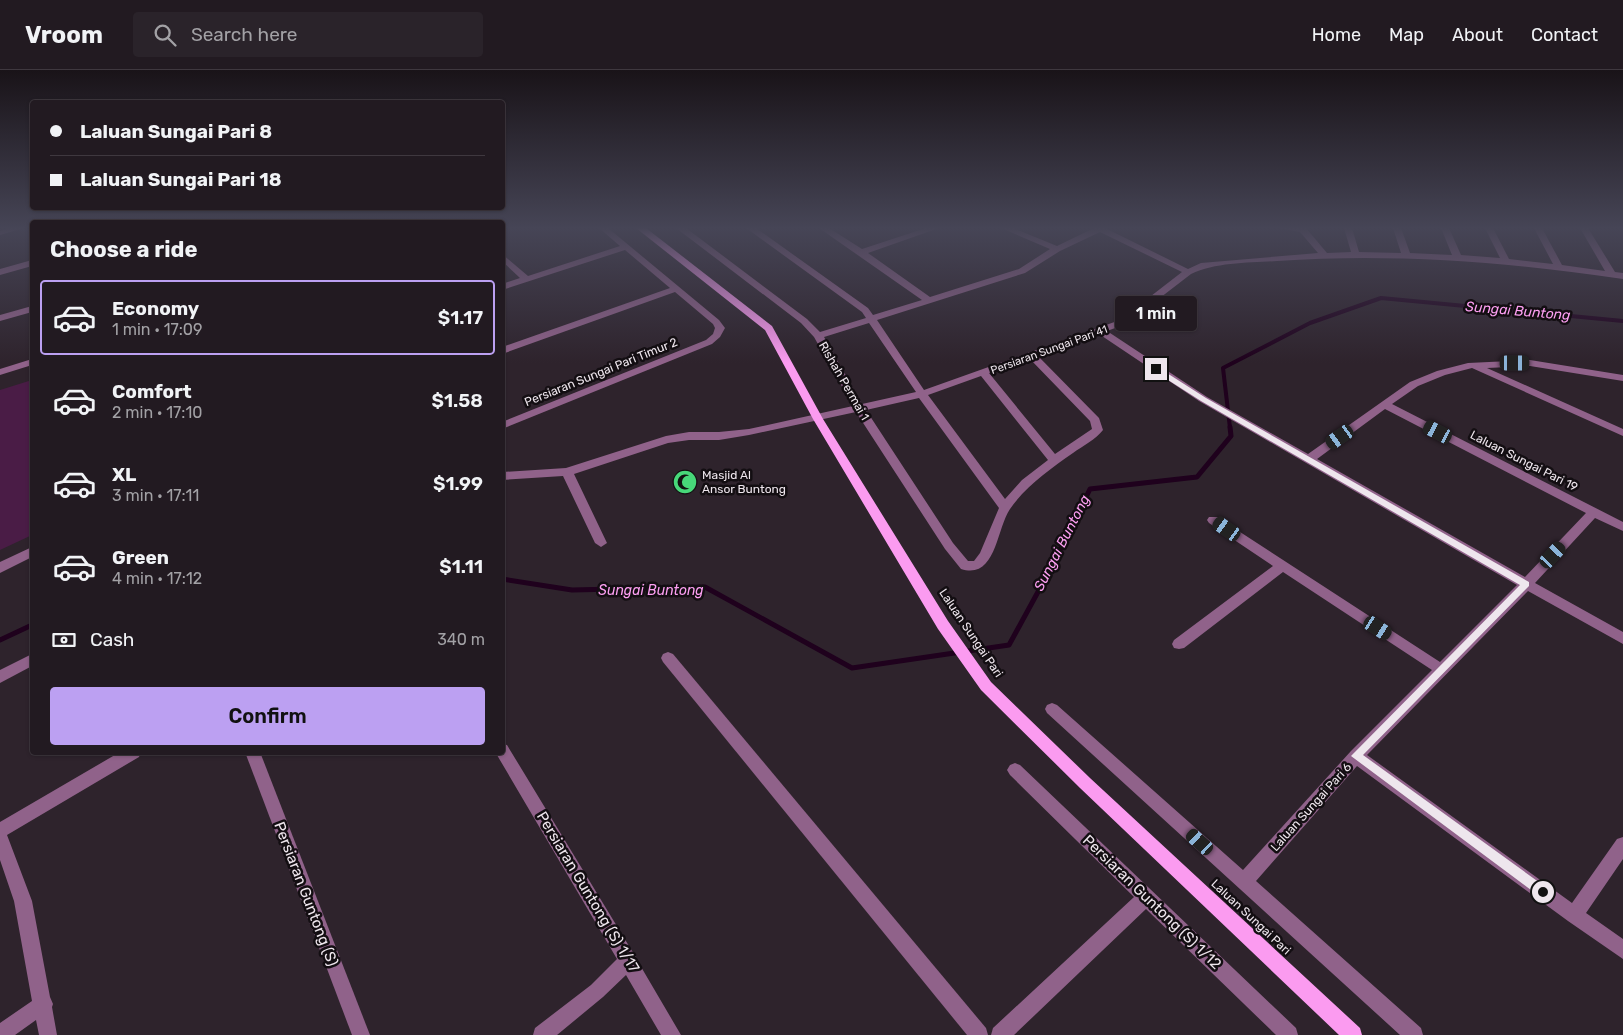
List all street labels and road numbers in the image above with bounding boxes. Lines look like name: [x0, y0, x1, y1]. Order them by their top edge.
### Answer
street label: Persiaran Sungai Pari 41: [989, 323, 1109, 377]
street label: Persiaran Sungai Pari Timur 2: [522, 335, 680, 409]
street label: Rishah Permai 1: [816, 339, 872, 423]
street label: Laluan Sungai Pari 19: [1468, 428, 1580, 494]
street label: Laluan Sungai Pari: [936, 586, 1006, 680]
street label: Laluan Sungai Pari 6: [1268, 760, 1354, 854]
street label: Persiaran Guntong (S) 1/17: [533, 808, 643, 976]
street label: Persiaran Guntong (S): [270, 819, 342, 969]
street label: Persiaran Guntong (S) 1/12: [1079, 831, 1225, 973]
street label: Laluan Sungai Pari: [1208, 877, 1294, 958]

